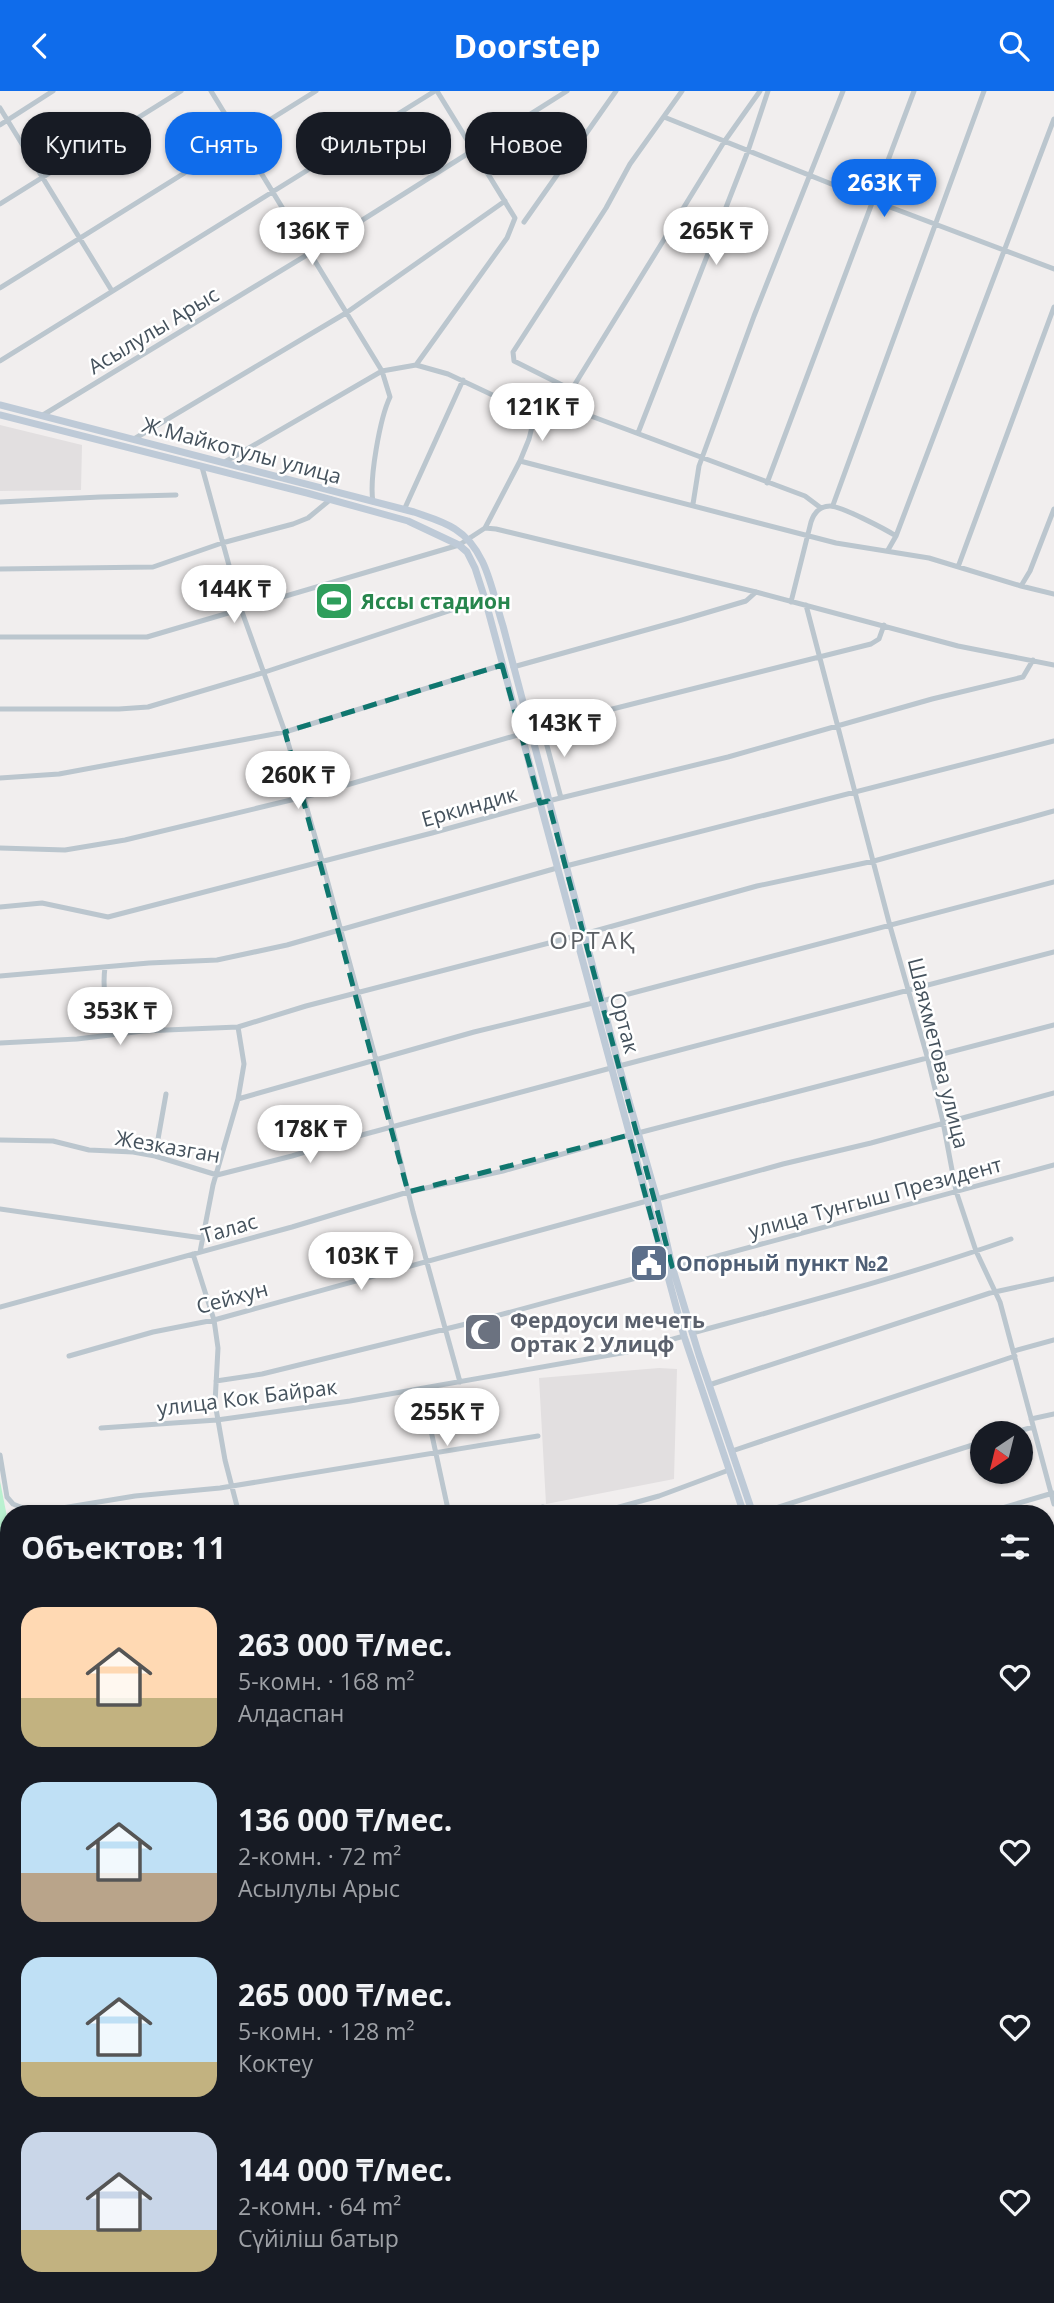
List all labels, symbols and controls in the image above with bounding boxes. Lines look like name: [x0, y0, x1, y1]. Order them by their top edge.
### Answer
text: Doorstep: [454, 24, 600, 67]
icon: back: [21, 27, 59, 65]
icon: search: [995, 27, 1033, 65]
chip: Купить: [21, 112, 151, 175]
chip: Снять: [165, 112, 282, 175]
chip: Фильтры: [296, 112, 451, 175]
chip: Новое: [465, 112, 587, 175]
pin: 263K ₸: [827, 159, 941, 219]
text: 263K ₸: [847, 166, 921, 198]
pin: 136K ₸: [255, 207, 369, 267]
pin: 265K ₸: [659, 207, 773, 267]
text: 136K ₸: [275, 214, 349, 246]
text: 265K ₸: [679, 214, 753, 246]
street label: Асылулы Арыс: [82, 280, 224, 380]
pin: 121K ₸: [485, 383, 599, 443]
text: 121K ₸: [505, 390, 579, 422]
street label: Ж.Майкотулы улица: [139, 410, 345, 490]
pin: 144K ₸: [177, 566, 291, 625]
text: 144K ₸: [197, 572, 271, 604]
sports icon: Яссы стадион: [313, 580, 355, 622]
place label: Яссы стадион: [360, 587, 511, 615]
pin: 143K ₸: [507, 699, 621, 759]
text: 143K ₸: [527, 706, 601, 738]
pin: 260K ₸: [241, 751, 355, 811]
text: 260K ₸: [261, 758, 335, 790]
street label: Еркиндик: [418, 779, 520, 833]
district label: ОРТАҚ: [549, 923, 637, 956]
street label: Шаяхметова улица: [902, 955, 976, 1151]
pin: 353K ₸: [63, 988, 177, 1047]
street label: Ортак: [604, 990, 647, 1057]
text: 353K ₸: [83, 994, 157, 1026]
pin: 178K ₸: [253, 1105, 367, 1165]
text: 178K ₸: [273, 1112, 347, 1144]
street label: Жезказган: [113, 1123, 223, 1169]
street label: улица Тунгыш Президент: [745, 1150, 1005, 1244]
street label: Талас: [198, 1207, 260, 1249]
pin: 103K ₸: [304, 1233, 418, 1292]
text: 103K ₸: [324, 1239, 398, 1271]
public building icon: Опорный пункт №2: [628, 1242, 670, 1284]
place label: Опорный пункт №2: [676, 1249, 888, 1277]
street label: Сейхун: [193, 1274, 271, 1320]
place label: Фердоуси мечеть Ортак 2 Улицф: [510, 1306, 705, 1358]
mosque icon: Фердоуси мечеть Ортак 2 Улицф: [462, 1311, 504, 1353]
street label: улица Кок Байрак: [155, 1372, 339, 1422]
pin: 255K ₸: [390, 1389, 504, 1448]
text: 255K ₸: [410, 1395, 484, 1427]
north arrow: [970, 1421, 1032, 1484]
map controls: [970, 1421, 1033, 1484]
text: Объектов: 11: [21, 1527, 226, 1568]
icon: filters: [996, 1528, 1034, 1566]
text: 263 000 ₸/мес.: [238, 1624, 452, 1665]
icon: home: [77, 1635, 161, 1719]
icon: heart: [996, 1658, 1034, 1696]
text: 5-комн. · 168 m²: [238, 1665, 414, 1697]
text: Алдаспан: [238, 1697, 344, 1729]
text: 136 000 ₸/мес.: [238, 1799, 452, 1840]
icon: home: [77, 1810, 161, 1894]
icon: heart: [996, 1833, 1034, 1871]
text: 2-комн. · 72 m²: [238, 1840, 401, 1872]
text: Асылулы Арыс: [238, 1872, 400, 1904]
text: 265 000 ₸/мес.: [238, 1974, 452, 2015]
icon: home: [77, 1985, 161, 2069]
icon: heart: [996, 2008, 1034, 2046]
text: 5-комн. · 128 m²: [238, 2015, 414, 2047]
text: Коктеу: [238, 2047, 313, 2079]
text: 144 000 ₸/мес.: [238, 2149, 452, 2190]
icon: home: [77, 2160, 161, 2244]
icon: heart: [996, 2183, 1034, 2221]
text: 2-комн. · 64 m²: [238, 2190, 401, 2222]
text: Сүйіліш батыр: [238, 2222, 399, 2254]

